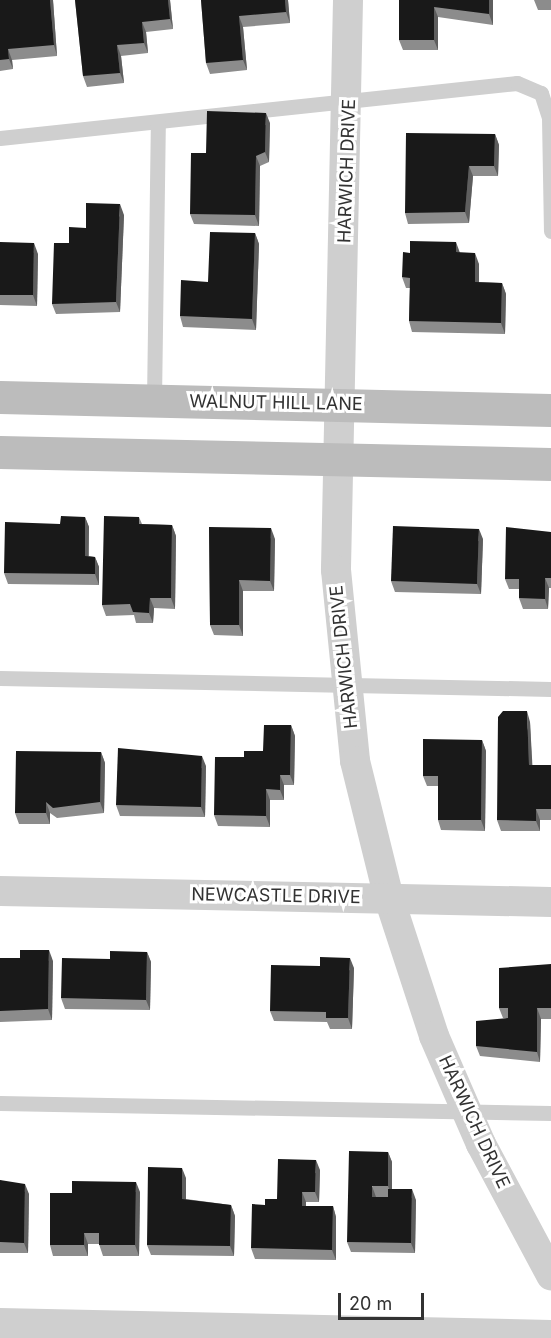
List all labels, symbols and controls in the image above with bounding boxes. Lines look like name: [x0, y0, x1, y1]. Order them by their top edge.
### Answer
street label: HARWICH DRIVE: [334, 99, 360, 243]
street label: WALNUT HILL LANE: [189, 391, 363, 415]
street label: HARWICH DRIVE: [326, 584, 362, 730]
street label: NEWCASTLE DRIVE: [191, 884, 361, 908]
street label: HARWICH DRIVE: [434, 1052, 514, 1192]
scale bar: [341, 1281, 426, 1319]
text: 20 m: [349, 1293, 392, 1314]

